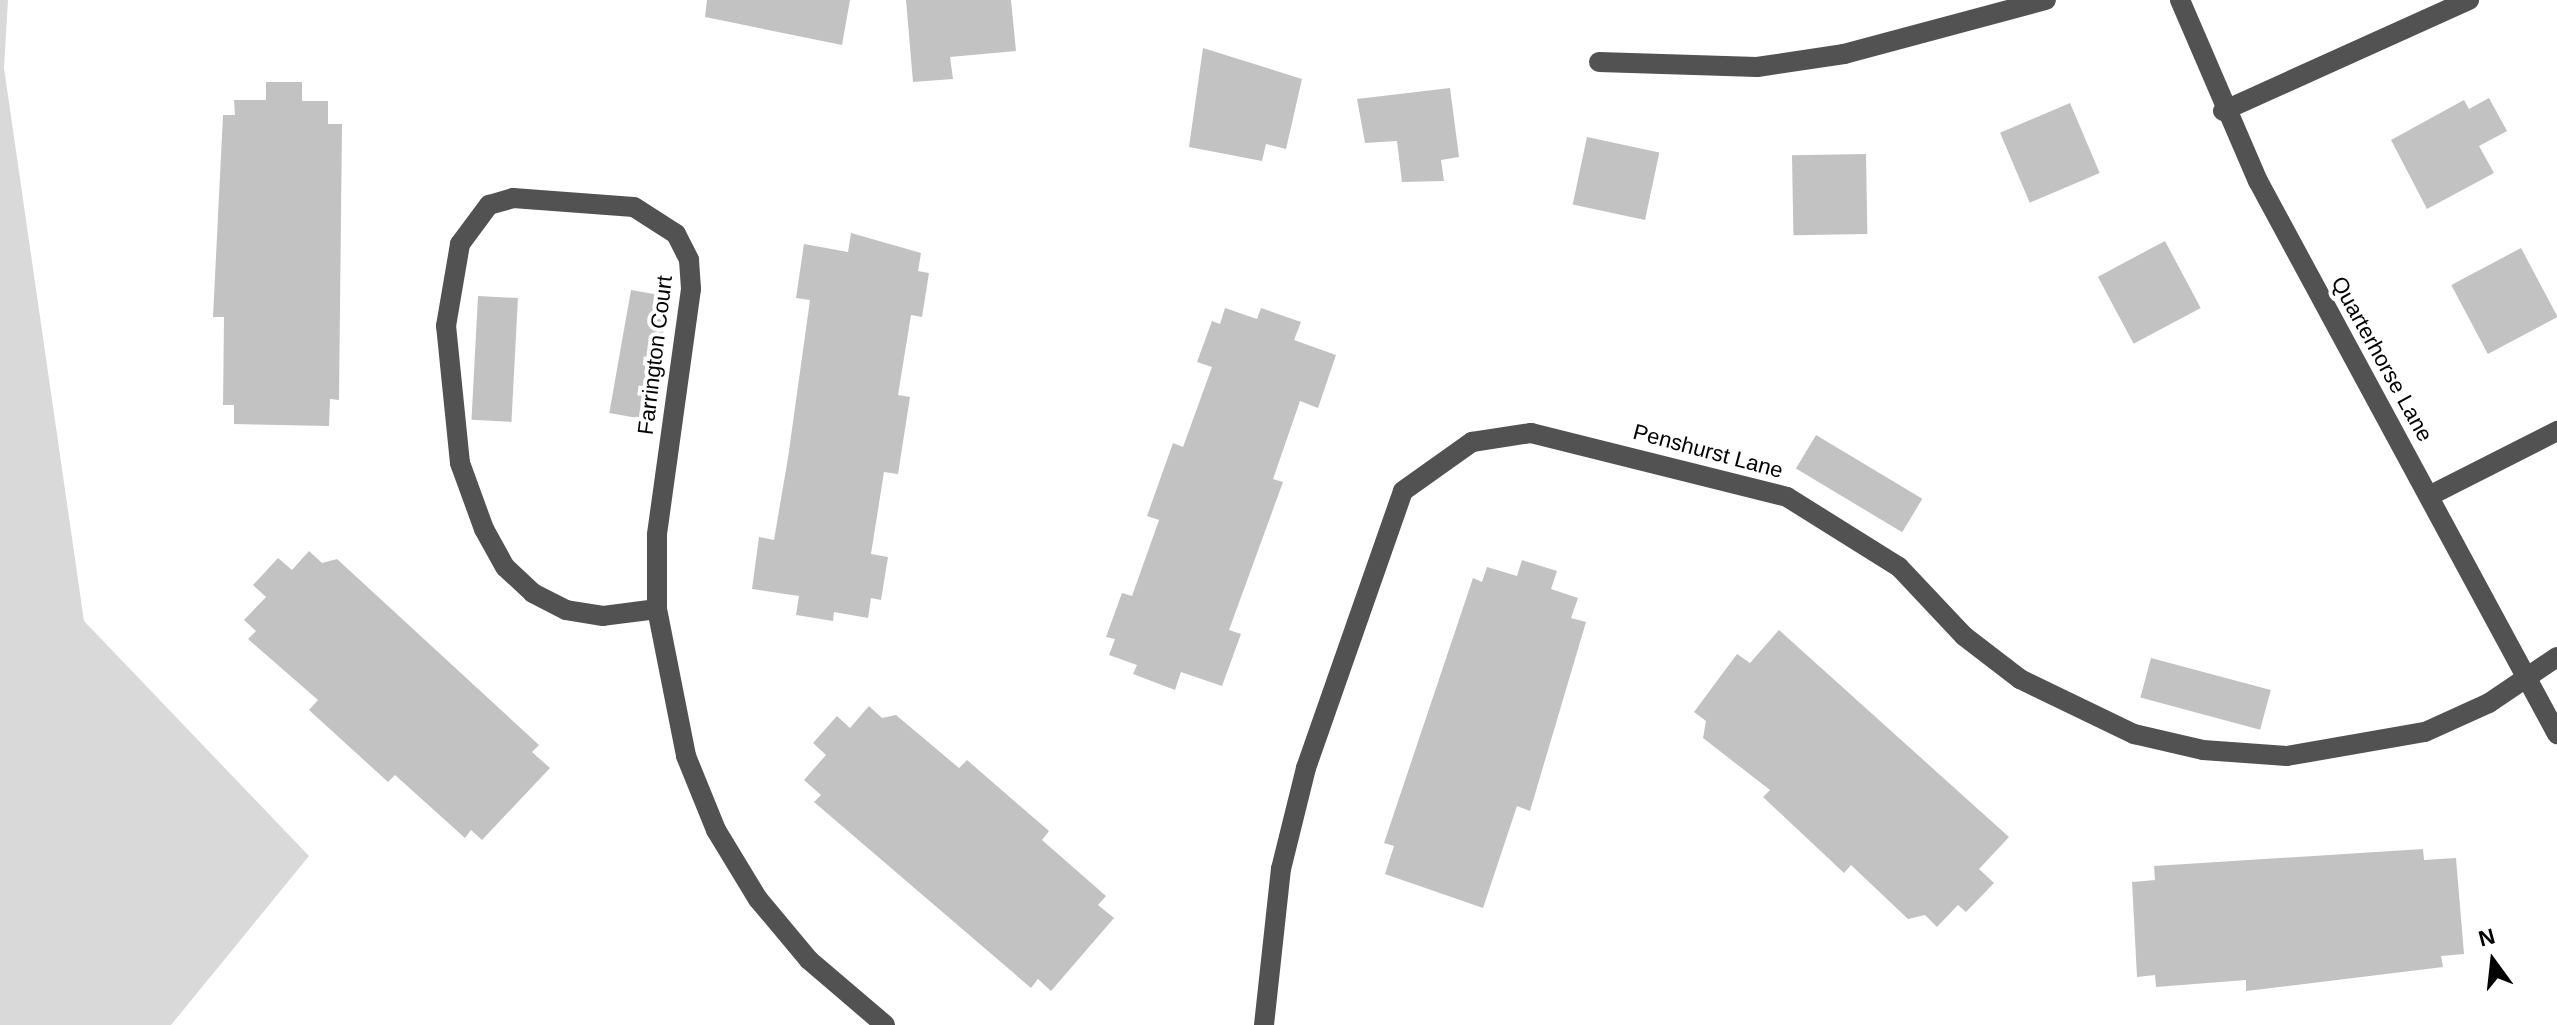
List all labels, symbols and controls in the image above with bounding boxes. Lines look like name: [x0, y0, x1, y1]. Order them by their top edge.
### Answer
street label: Quarterhorse Lane: [2326, 272, 2438, 446]
street label: Farrington Court: [632, 274, 678, 436]
street label: Penshurst Lane: [1630, 418, 1786, 484]
north arrow: [2453, 921, 2533, 1001]
text: N: [2476, 923, 2498, 951]

